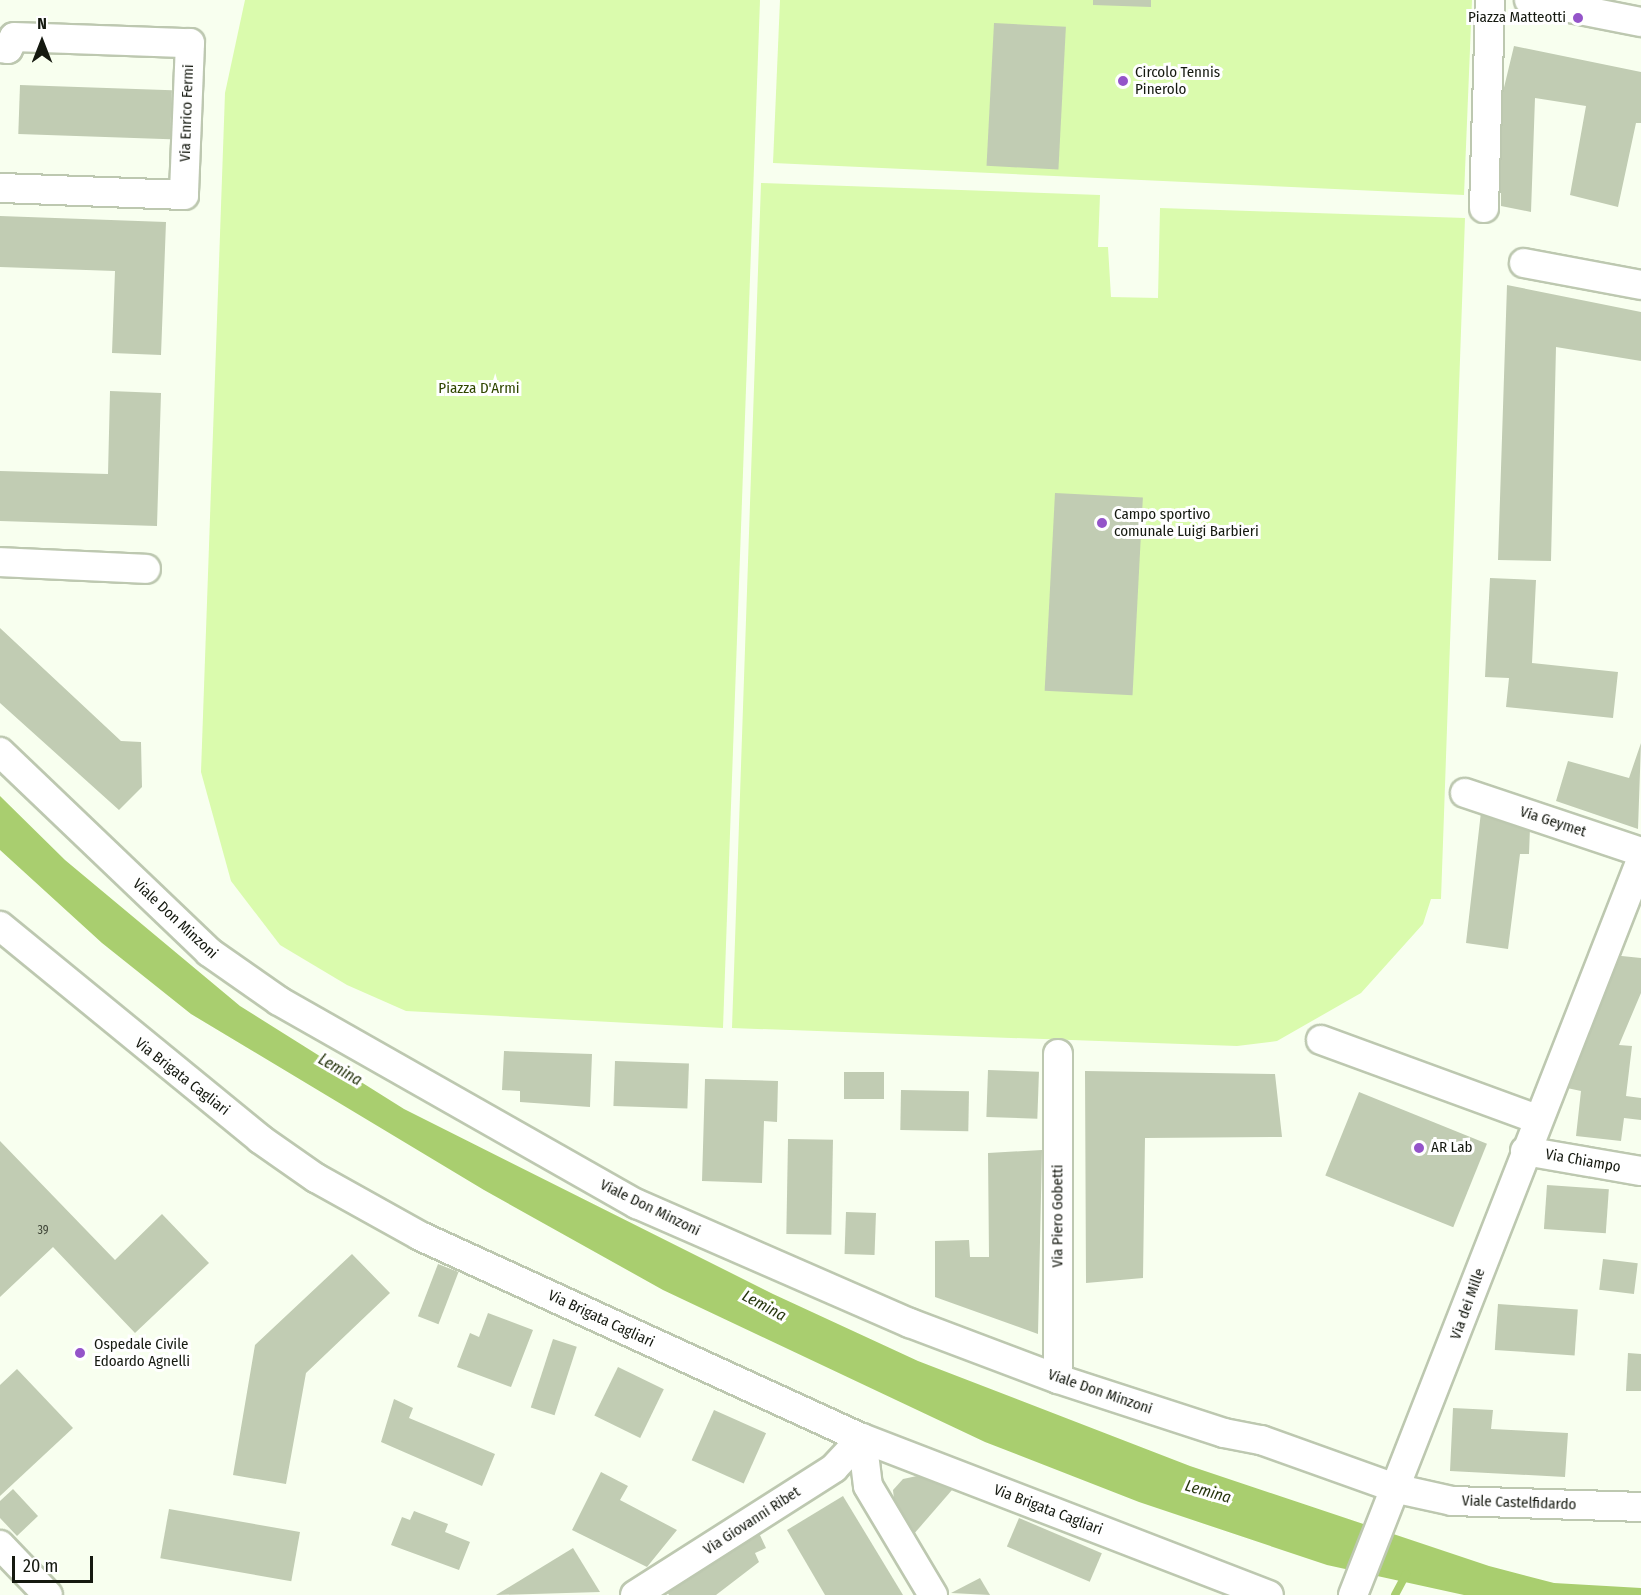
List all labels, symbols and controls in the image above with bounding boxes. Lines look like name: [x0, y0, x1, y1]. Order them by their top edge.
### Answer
place label: Piazza Matteotti: [1468, 9, 1566, 27]
marker: Piazza Matteotti: [1571, 11, 1585, 25]
north arrow: [12, 12, 72, 72]
text: N: [37, 14, 47, 33]
place label: Circolo Tennis Pinerolo: [1135, 63, 1220, 98]
street label: Via Enrico Fermi: [176, 64, 198, 162]
marker: Circolo Tennis Pinerolo: [1116, 74, 1130, 88]
park label: Piazza D'Armi: [438, 380, 520, 398]
place label: Campo sportivo comunale Luigi Barbieri: [1114, 505, 1259, 540]
marker: Campo sportivo comunale Luigi Barbieri: [1095, 516, 1109, 530]
street label: Via Geymet: [1518, 803, 1588, 841]
street label: Viale Don Minzoni: [129, 875, 221, 963]
street label: Via Brigata Cagliari: [131, 1034, 233, 1120]
water label: Lemina: [315, 1050, 365, 1090]
place label: AR Lab: [1431, 1139, 1472, 1157]
marker: AR Lab: [1412, 1141, 1426, 1155]
street label: Via Chiampo: [1544, 1146, 1622, 1176]
street label: Via Piero Gobetti: [1049, 1164, 1067, 1268]
street label: Viale Don Minzoni: [597, 1176, 703, 1240]
house number: 39: [37, 1224, 49, 1238]
street label: Via dei Mille: [1447, 1266, 1489, 1342]
water label: Lemina: [739, 1286, 789, 1326]
street label: Via Brigata Cagliari: [545, 1287, 657, 1351]
place label: Ospedale Civile Edoardo Agnelli: [94, 1335, 190, 1370]
marker: Ospedale Civile Edoardo Agnelli: [71, 1344, 89, 1362]
street label: Viale Don Minzoni: [1045, 1366, 1155, 1418]
water label: Lemina: [1183, 1476, 1233, 1508]
street label: Via Brigata Cagliari: [991, 1481, 1105, 1539]
street label: Via Giovanni Ribet: [700, 1483, 804, 1559]
street label: Viale Castelfidardo: [1461, 1492, 1577, 1514]
scale bar: [15, 1544, 96, 1582]
text: 20 m: [23, 1555, 58, 1577]

